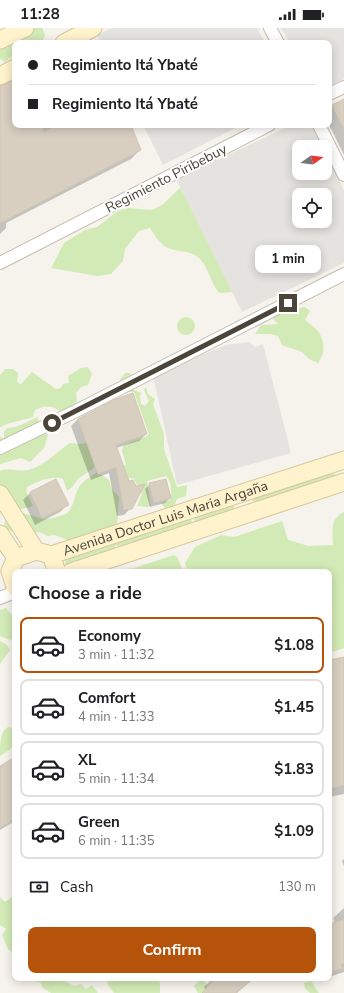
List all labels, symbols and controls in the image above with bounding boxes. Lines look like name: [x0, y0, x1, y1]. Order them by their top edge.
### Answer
text: 11:28: [20, 4, 60, 24]
text: Regimiento Itá Ybaté: [52, 55, 198, 75]
text: Regimiento Itá Ybaté: [52, 94, 198, 114]
street label: Regimiento Piribebuy: [102, 139, 231, 217]
north arrow: [292, 140, 332, 180]
map controls: [292, 140, 332, 228]
button: locate: [292, 188, 332, 228]
callout: 1 min: [255, 245, 321, 273]
text: 1 min: [271, 250, 305, 268]
route end: [279, 294, 297, 312]
route start: [43, 414, 61, 432]
street label: Avenida Doctor Luis Maria Argaña: [61, 476, 270, 561]
text: Choose a ride: [28, 581, 142, 605]
text: Economy: [78, 626, 141, 646]
icon: car: [30, 627, 66, 663]
text: $1.08: [274, 635, 314, 655]
text: 3 min · 11:32: [78, 646, 154, 664]
text: Comfort: [78, 688, 135, 708]
icon: car: [30, 689, 66, 725]
text: $1.45: [274, 697, 314, 717]
text: 4 min · 11:33: [78, 708, 154, 726]
text: XL: [78, 750, 97, 770]
icon: car: [30, 751, 66, 787]
text: $1.83: [274, 759, 314, 779]
text: 5 min · 11:34: [78, 770, 154, 788]
text: Green: [78, 812, 120, 832]
icon: car: [30, 813, 66, 849]
text: $1.09: [274, 821, 314, 841]
text: 6 min · 11:35: [78, 832, 154, 850]
icon: cash: [28, 876, 50, 898]
text: Cash: [60, 877, 94, 897]
text: 130 m: [278, 878, 316, 896]
button: Confirm: [28, 927, 316, 973]

